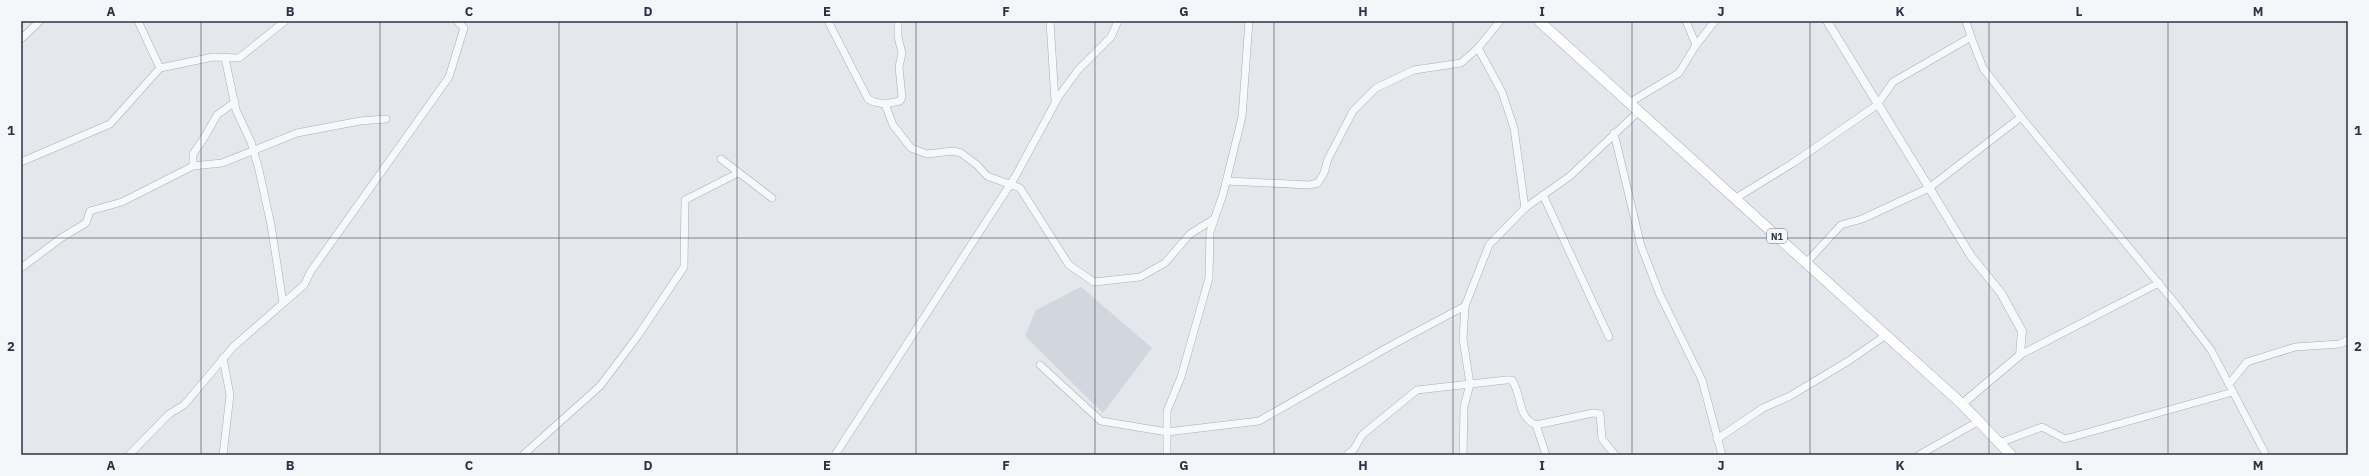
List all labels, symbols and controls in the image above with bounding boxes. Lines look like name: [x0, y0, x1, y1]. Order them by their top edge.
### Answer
text: A: [107, 3, 116, 20]
text: B: [286, 3, 295, 20]
text: C: [465, 3, 474, 20]
text: D: [643, 3, 653, 20]
text: E: [823, 3, 831, 20]
text: F: [1002, 3, 1010, 20]
text: G: [1179, 3, 1189, 20]
text: H: [1358, 3, 1368, 20]
text: I: [1539, 3, 1545, 20]
text: J: [1717, 3, 1725, 20]
text: K: [1895, 3, 1905, 20]
text: L: [2076, 3, 2083, 20]
text: M: [2253, 3, 2263, 20]
text: 1: [7, 122, 15, 139]
text: 1: [2354, 122, 2362, 139]
road number: N1: [1767, 229, 1787, 243]
text: 2: [7, 338, 15, 355]
text: 2: [2354, 338, 2362, 355]
text: A: [107, 457, 116, 474]
text: B: [286, 457, 295, 474]
text: C: [465, 457, 474, 474]
text: D: [643, 457, 653, 474]
text: E: [823, 457, 831, 474]
text: F: [1002, 457, 1010, 474]
text: G: [1179, 457, 1189, 474]
text: H: [1358, 457, 1368, 474]
text: I: [1539, 457, 1545, 474]
text: J: [1717, 457, 1725, 474]
text: K: [1895, 457, 1905, 474]
text: L: [2076, 457, 2083, 474]
text: M: [2253, 457, 2263, 474]

